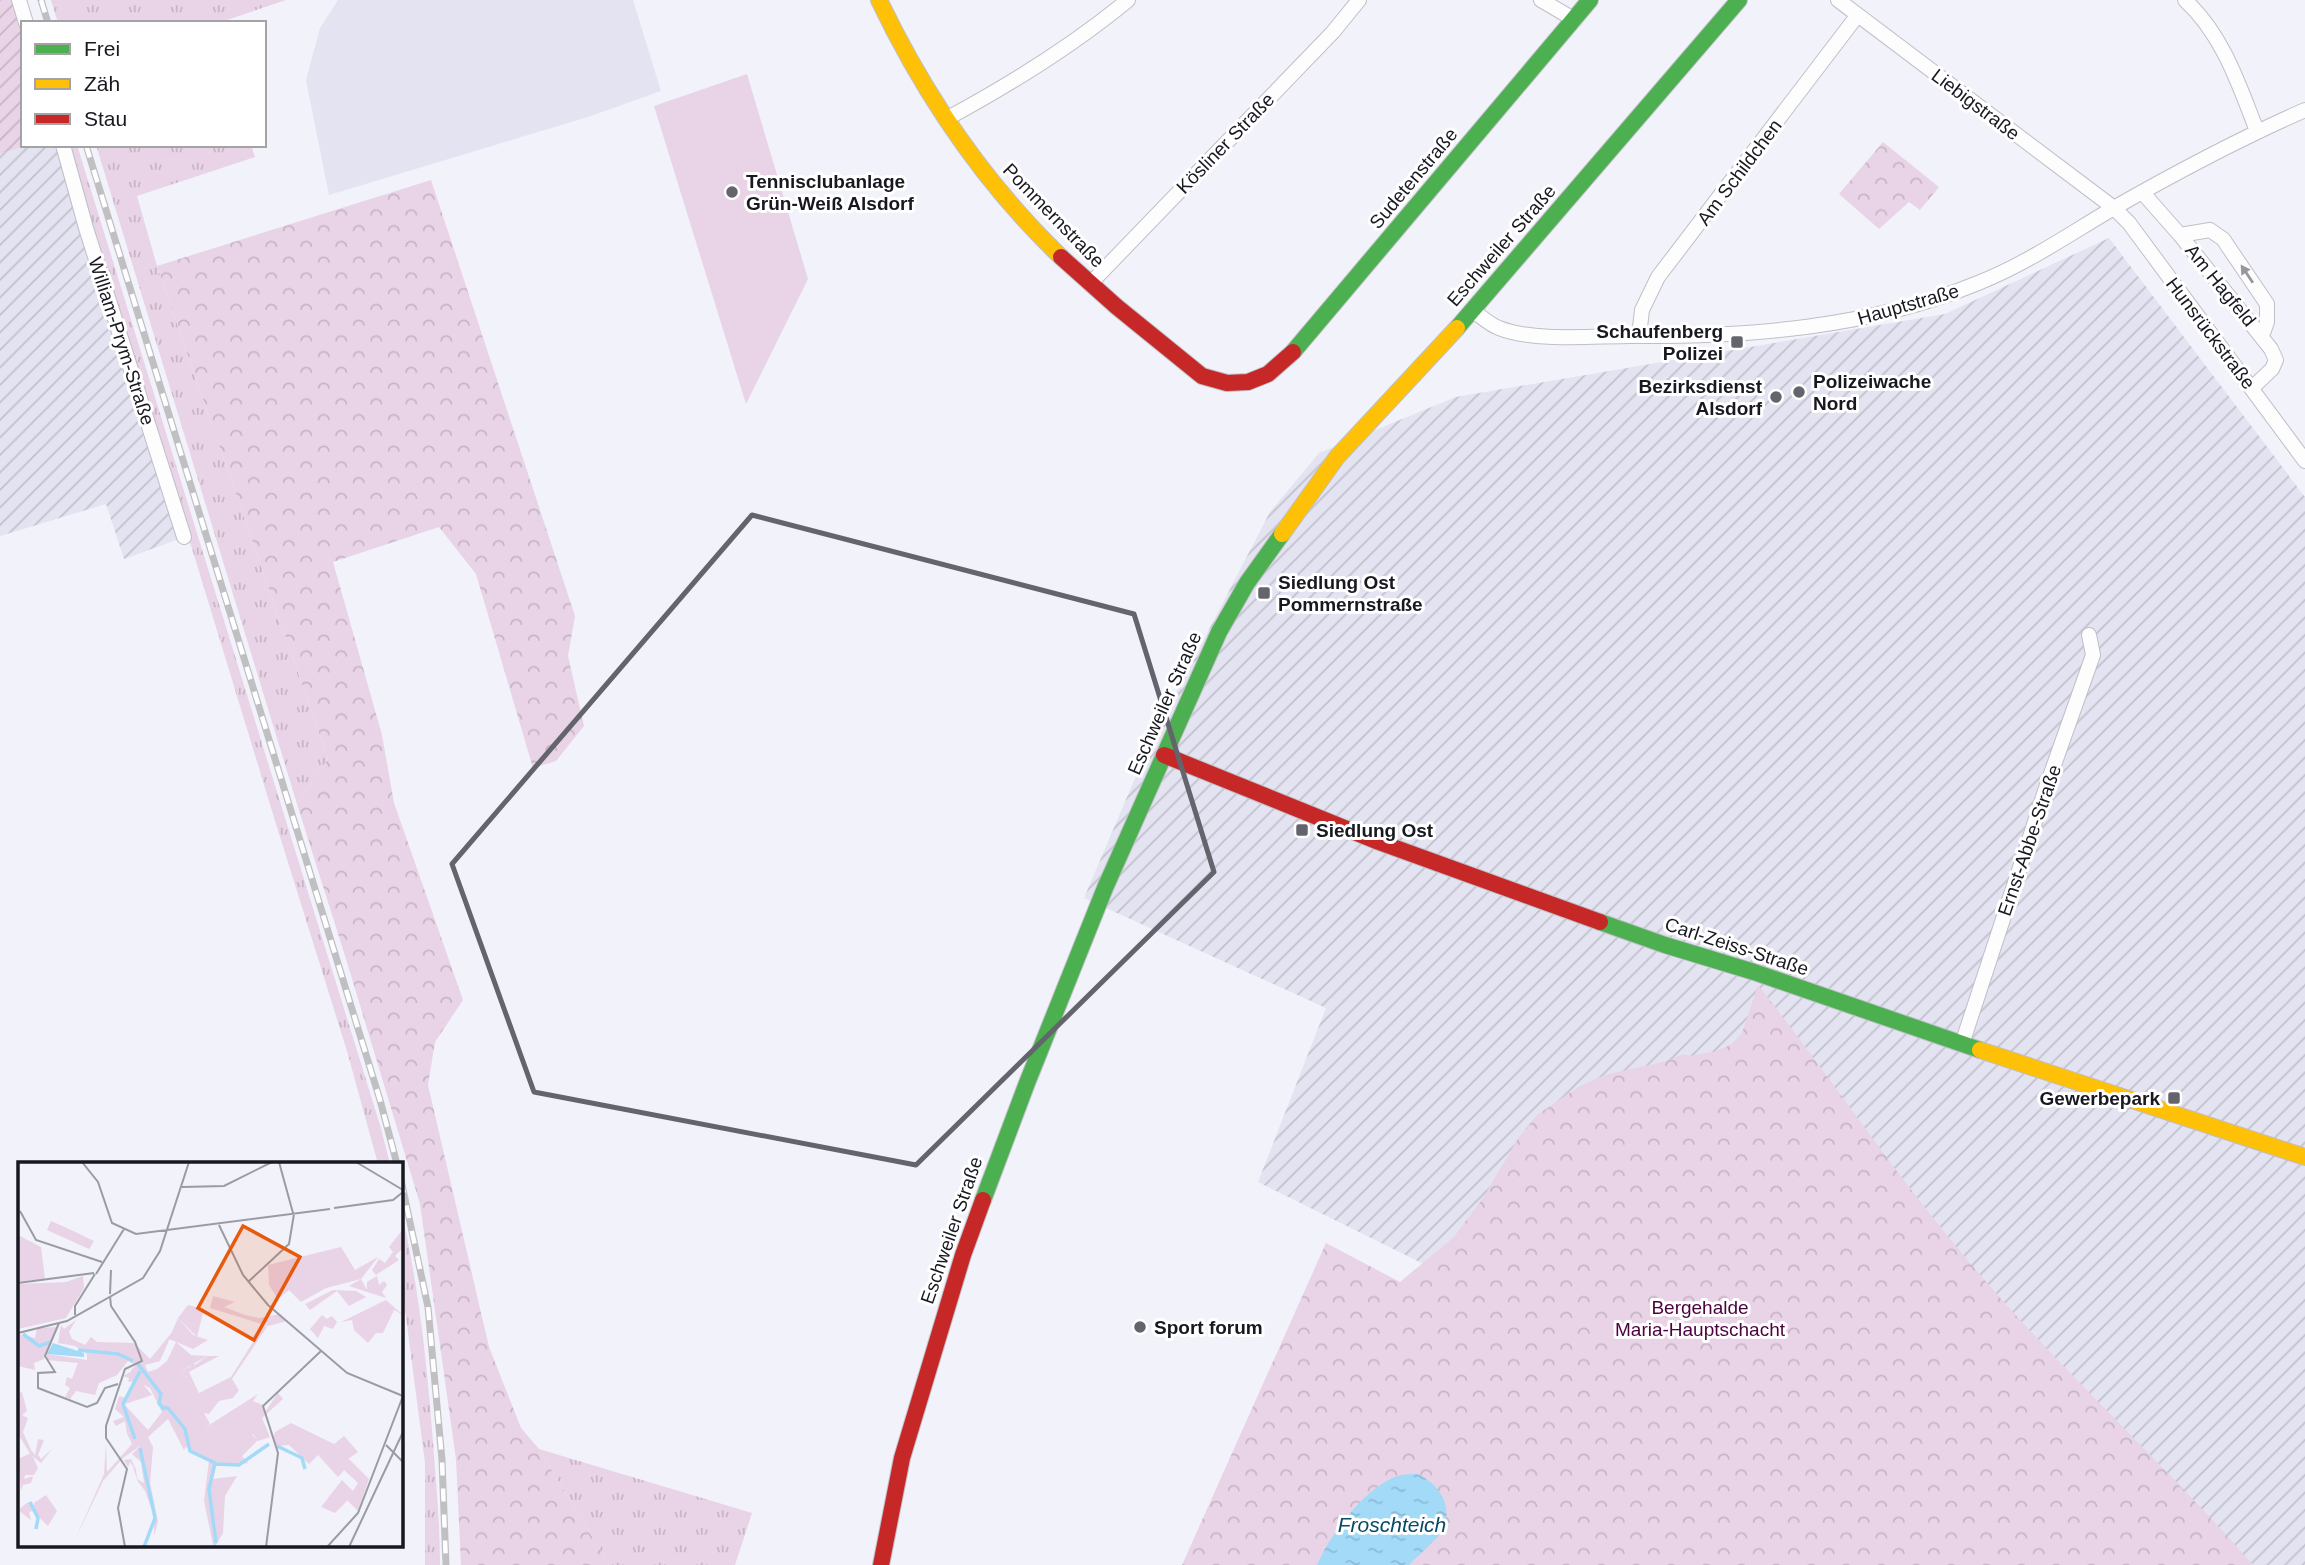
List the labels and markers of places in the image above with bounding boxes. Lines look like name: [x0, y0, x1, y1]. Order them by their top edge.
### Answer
place label: Tennisclubanlage Grün-Weiß Alsdorf: [746, 171, 915, 214]
marker: Tennisclubanlage Grün-Weiß Alsdorf: [724, 184, 740, 200]
place label: Schaufenberg Polizei: [1596, 321, 1723, 364]
marker: Schaufenberg Polizei: [1729, 334, 1745, 350]
place label: Polizeiwache Nord: [1813, 371, 1931, 414]
place label: Bezirksdienst Alsdorf: [1638, 376, 1763, 419]
marker: Polizeiwache Nord: [1791, 384, 1807, 400]
marker: Bezirksdienst Alsdorf: [1768, 389, 1784, 405]
place label: Siedlung Ost Pommernstraße: [1278, 572, 1423, 615]
marker: Siedlung Ost Pommernstraße: [1256, 585, 1272, 601]
place label: Siedlung Ost: [1316, 820, 1434, 841]
marker: Siedlung Ost: [1294, 822, 1310, 838]
place label: Gewerbepark: [2040, 1088, 2160, 1109]
marker: Gewerbepark: [2166, 1090, 2182, 1106]
place label: Sport forum: [1154, 1317, 1263, 1338]
marker: Sport forum: [1132, 1319, 1148, 1335]

